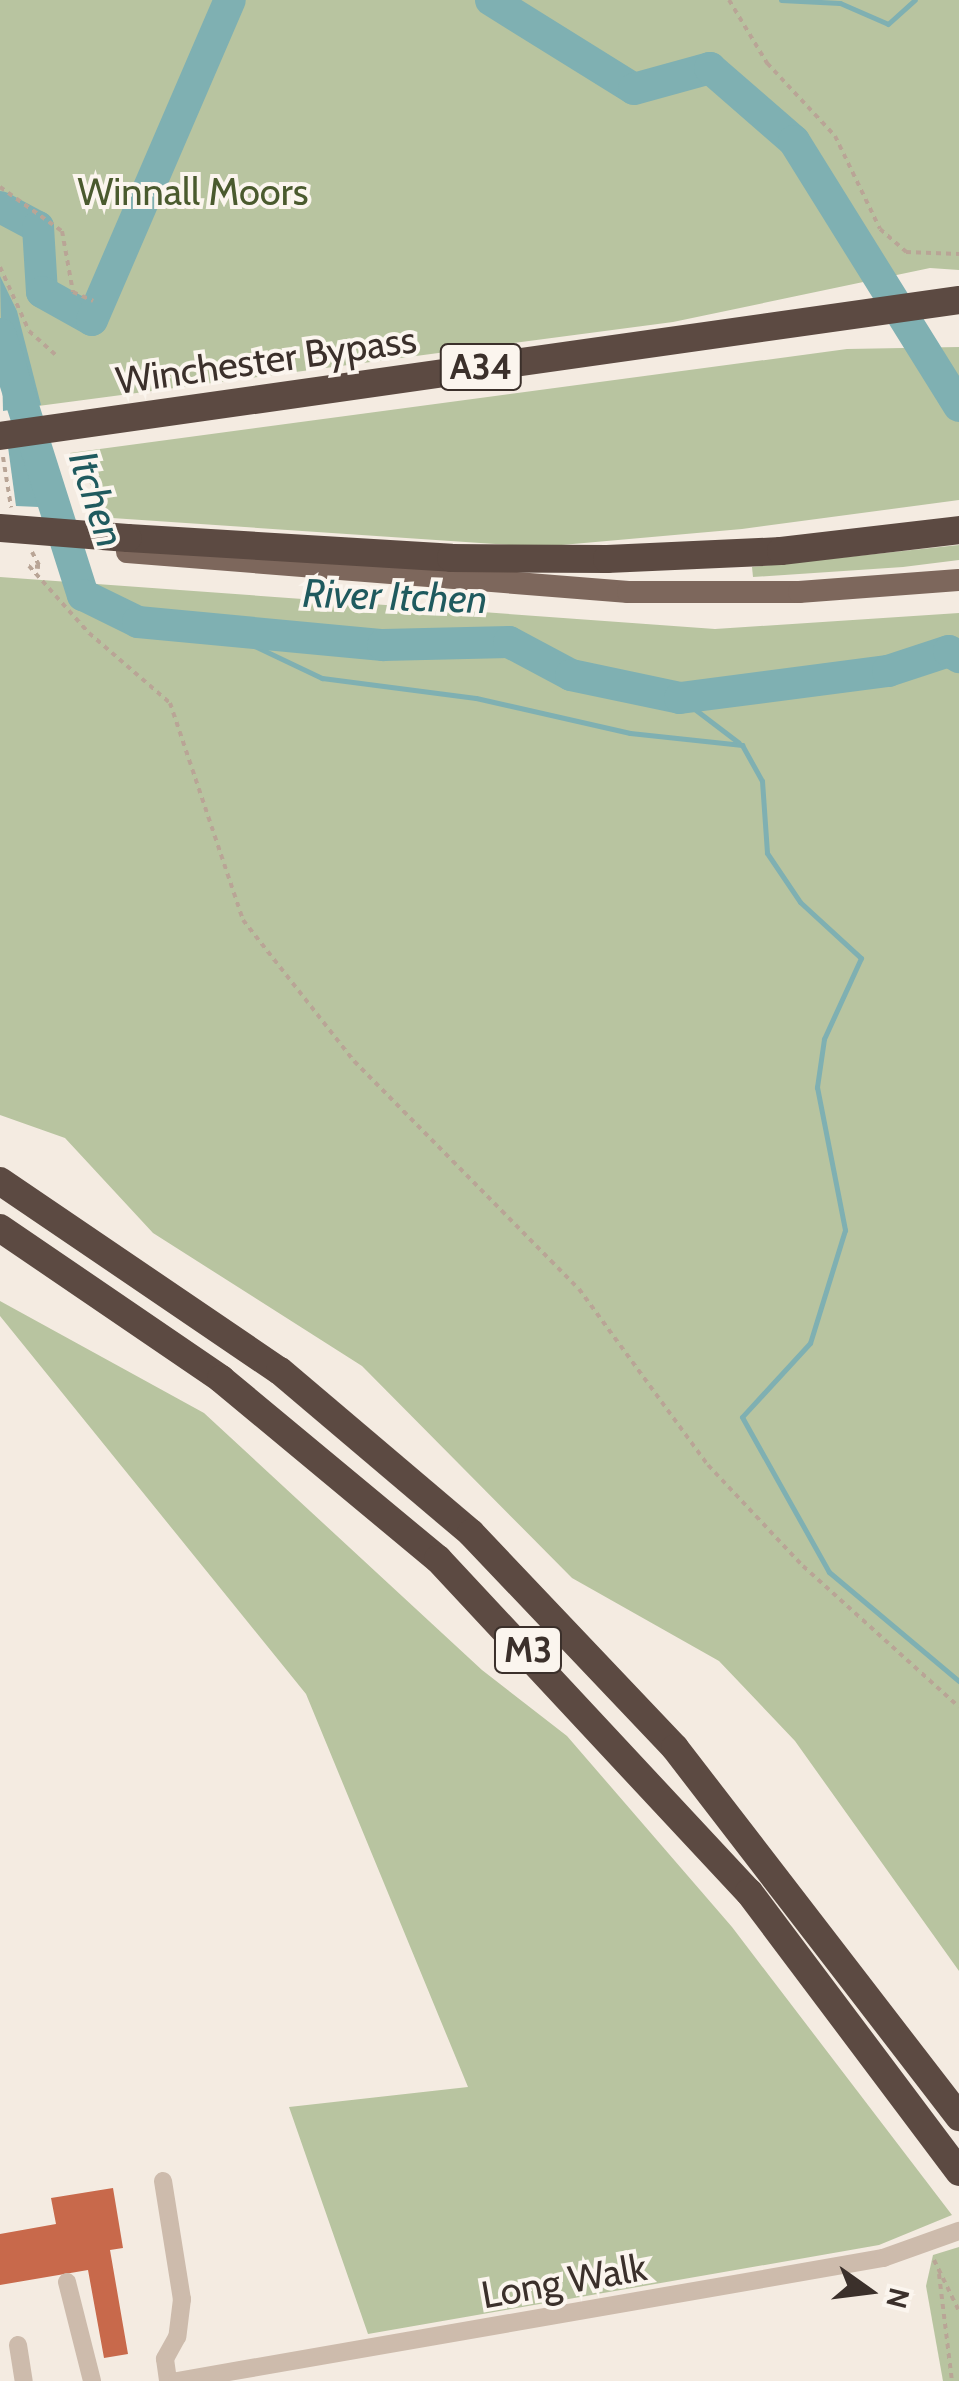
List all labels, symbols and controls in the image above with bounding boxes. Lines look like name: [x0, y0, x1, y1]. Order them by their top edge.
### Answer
park label: Winnall Moors: [78, 169, 308, 215]
street label: Winchester Bypass: [113, 316, 419, 404]
road number: A34: [438, 337, 524, 397]
water label: Itchen: [59, 445, 135, 553]
water label: River Itchen: [302, 569, 488, 623]
road number: M3: [493, 1620, 563, 1680]
north arrow: [819, 2241, 919, 2341]
street label: Long Walk: [478, 2244, 650, 2318]
text: N: [879, 2285, 917, 2312]

